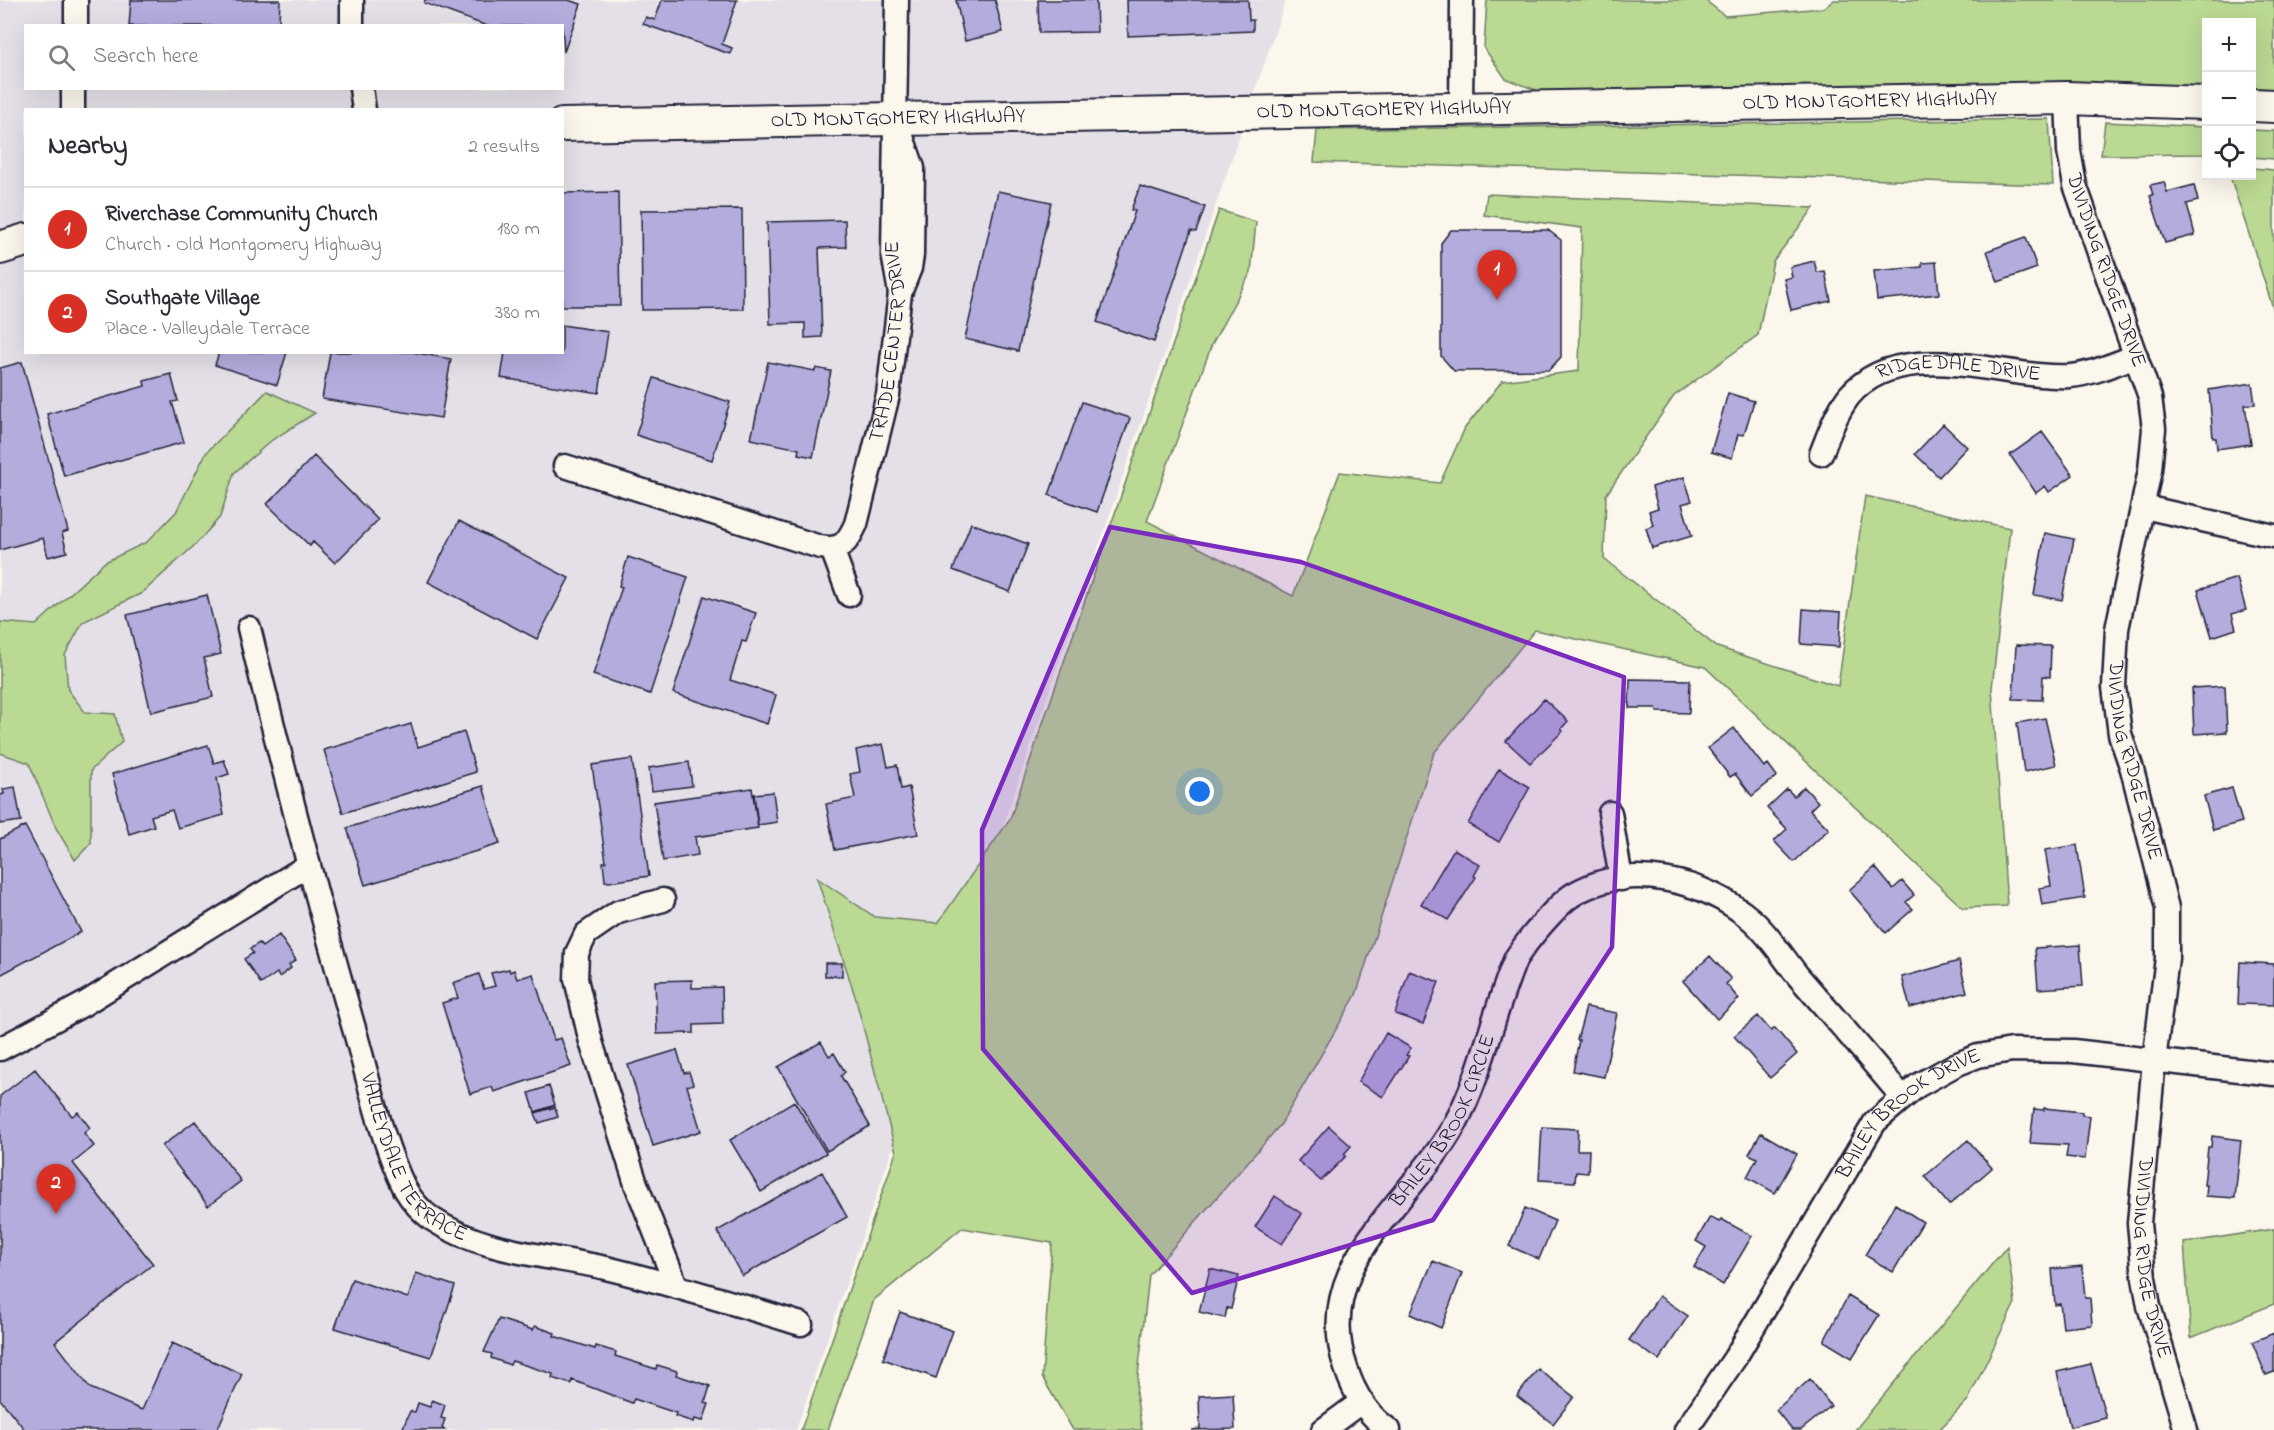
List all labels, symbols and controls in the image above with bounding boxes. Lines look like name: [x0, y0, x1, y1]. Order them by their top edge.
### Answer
map controls: [2202, 18, 2256, 180]
button: +: [2202, 18, 2256, 72]
search box: [24, 24, 564, 90]
icon: search: [45, 41, 78, 74]
text: Search here: [93, 41, 198, 73]
button: −: [2202, 72, 2256, 126]
street label: OLD MONTGOMERY HIGHWAY: [1742, 84, 1998, 119]
street label: OLD MONTGOMERY HIGHWAY: [1256, 93, 1512, 128]
street label: OLD MONTGOMERY HIGHWAY: [770, 102, 1026, 136]
button: locate: [2202, 126, 2256, 180]
text: Nearby: [48, 128, 127, 166]
text: 2 results: [468, 133, 540, 162]
street label: DIVIDING RIDGE DRIVE: [2058, 170, 2153, 372]
text: Riverchase Community Church: [105, 199, 378, 231]
text: 1: [64, 215, 71, 244]
text: 180 m: [497, 215, 540, 244]
text: Church · Old Montgomery Highway: [105, 231, 382, 260]
street label: TRADE CENTER DRIVE: [862, 241, 915, 445]
pin: 1: [1478, 250, 1516, 300]
text: Southgate Village: [105, 283, 260, 315]
text: 2: [63, 299, 72, 328]
text: 380 m: [495, 299, 540, 328]
text: Place · Valleydale Terrace: [105, 315, 310, 344]
street label: RIDGEDALE DRIVE: [1871, 348, 2042, 390]
street label: DIVIDING RIDGE DRIVE: [2099, 659, 2169, 863]
your location: [1185, 777, 1214, 806]
street label: BAILEY BROOK CIRCLE: [1382, 1031, 1504, 1216]
street label: BAILEY BROOK DRIVE: [1829, 1041, 1985, 1186]
street label: VALLEYDALE TERRACE: [352, 1069, 471, 1250]
street label: DIVIDING RIDGE DRIVE: [2124, 1154, 2179, 1362]
pin: 2: [36, 1164, 76, 1214]

